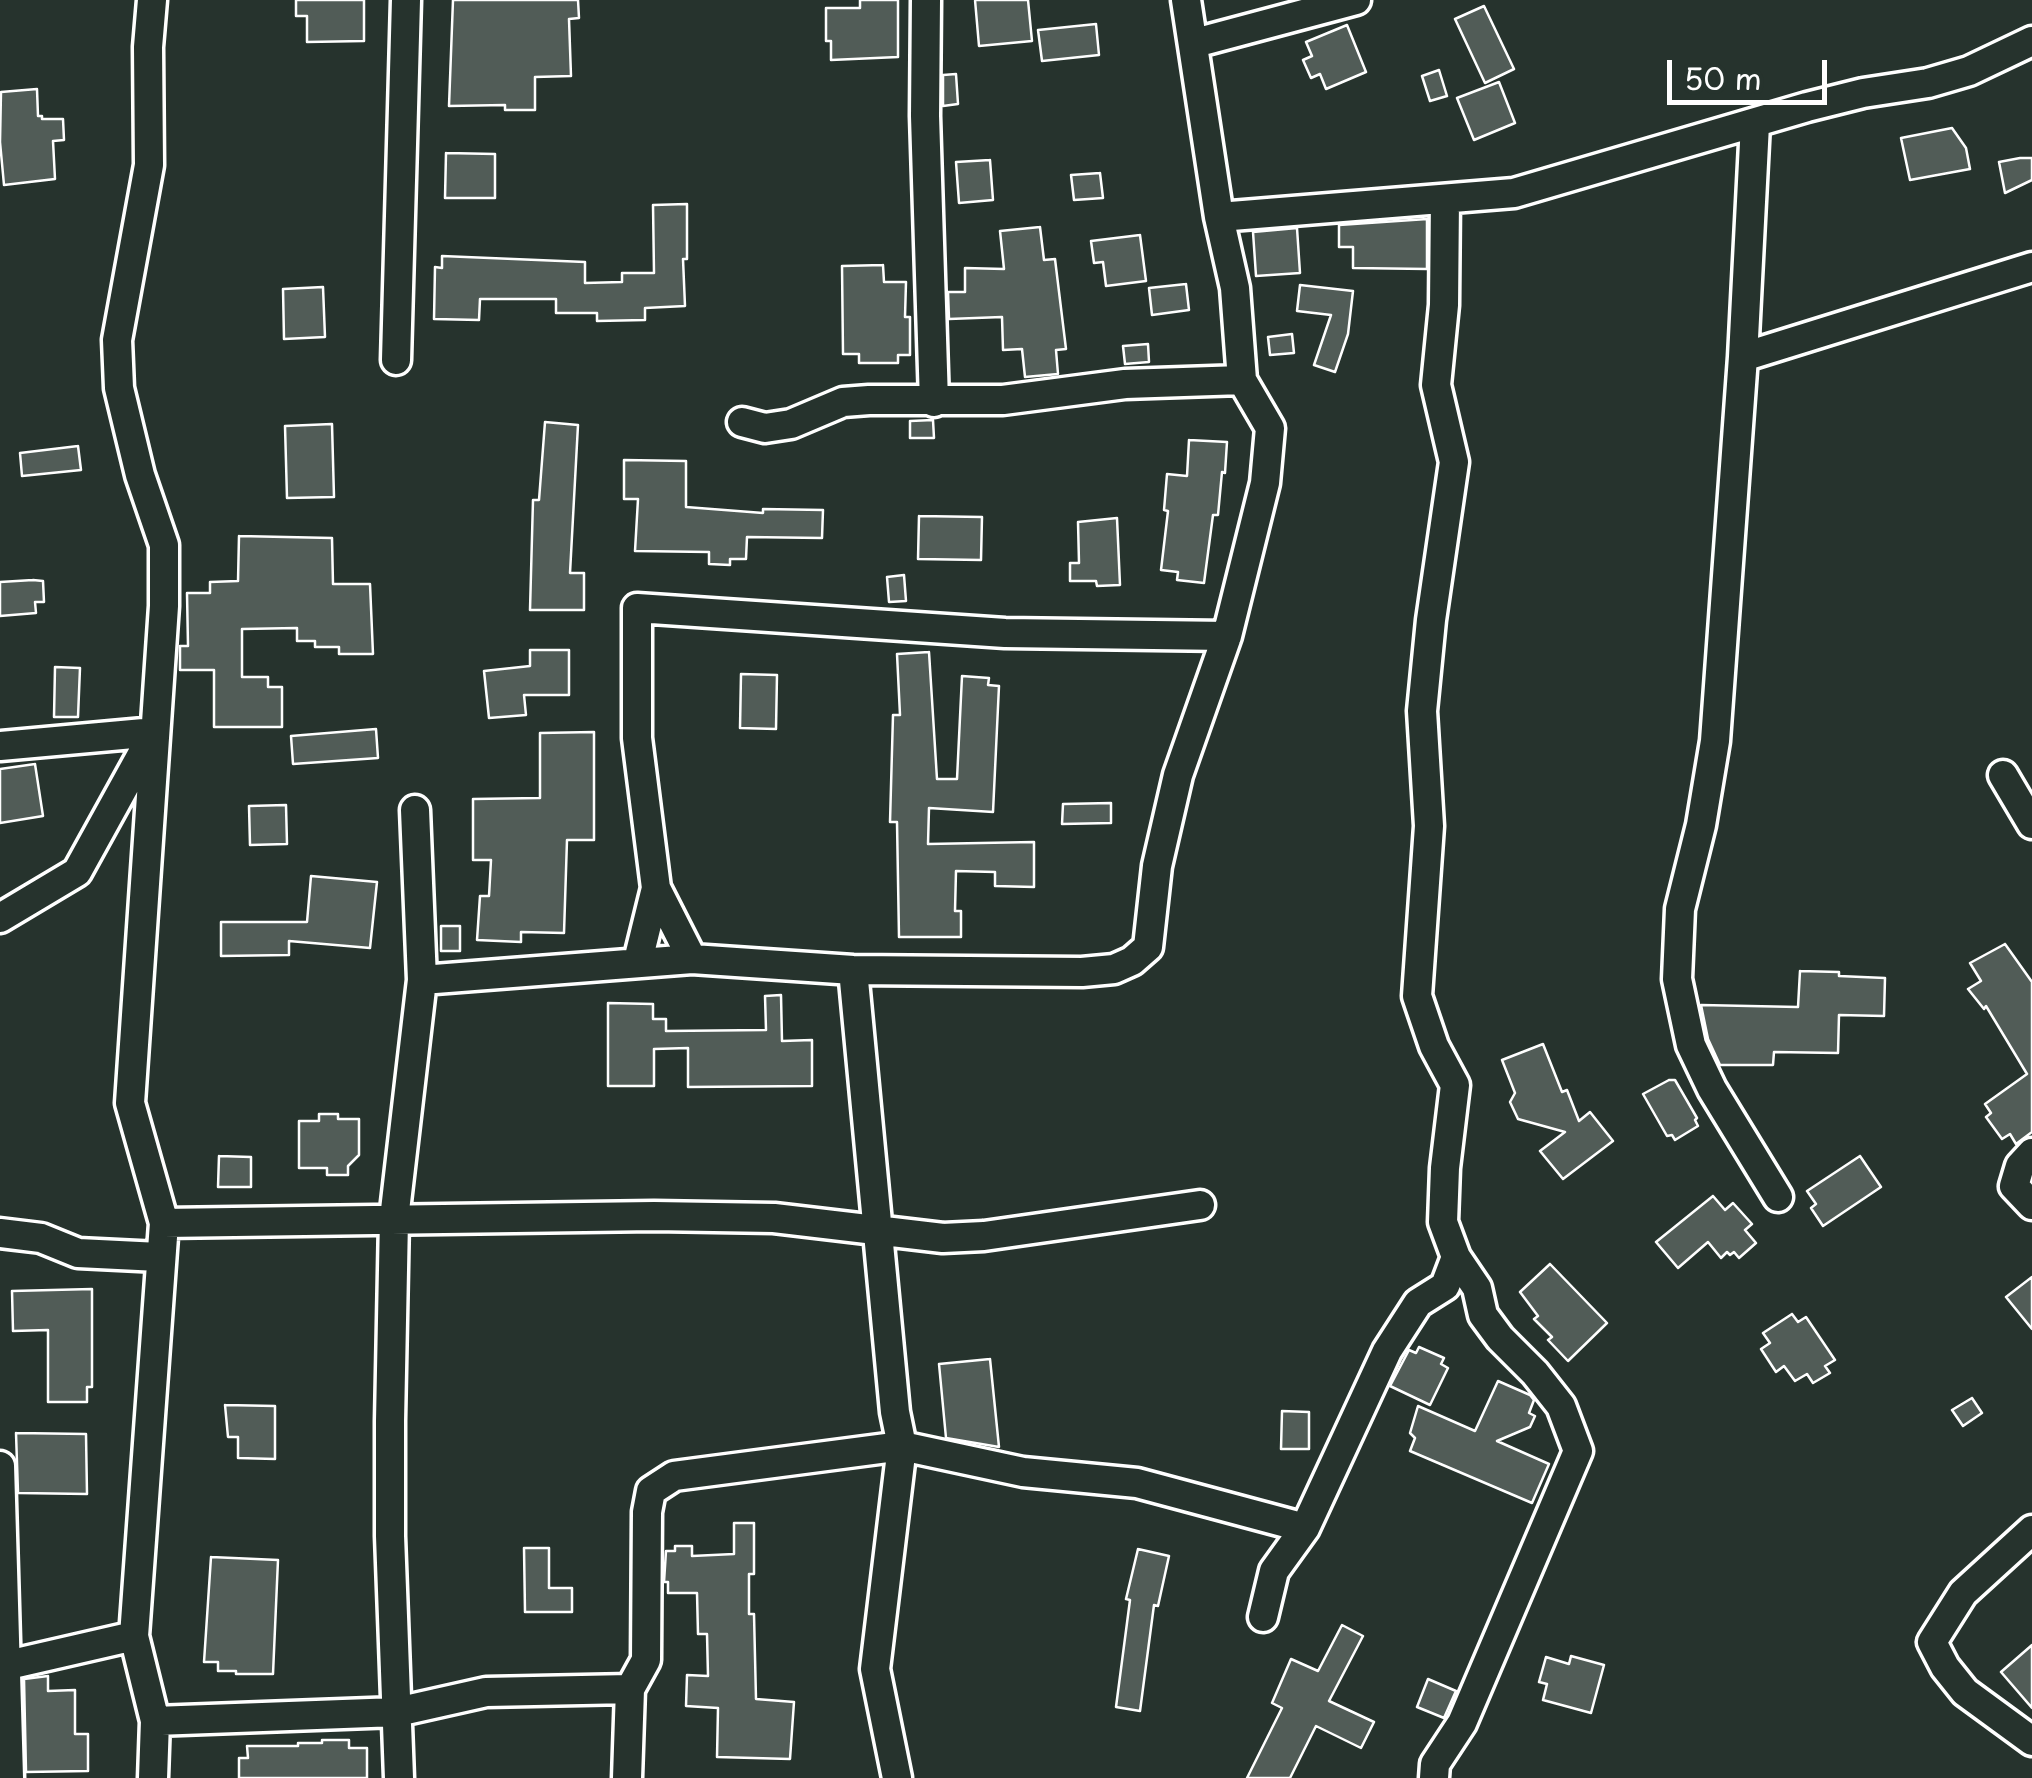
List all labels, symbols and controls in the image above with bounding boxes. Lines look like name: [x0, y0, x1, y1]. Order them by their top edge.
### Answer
scale bar: [1672, 40, 1832, 102]
text: 50 m: [1684, 55, 1762, 100]

